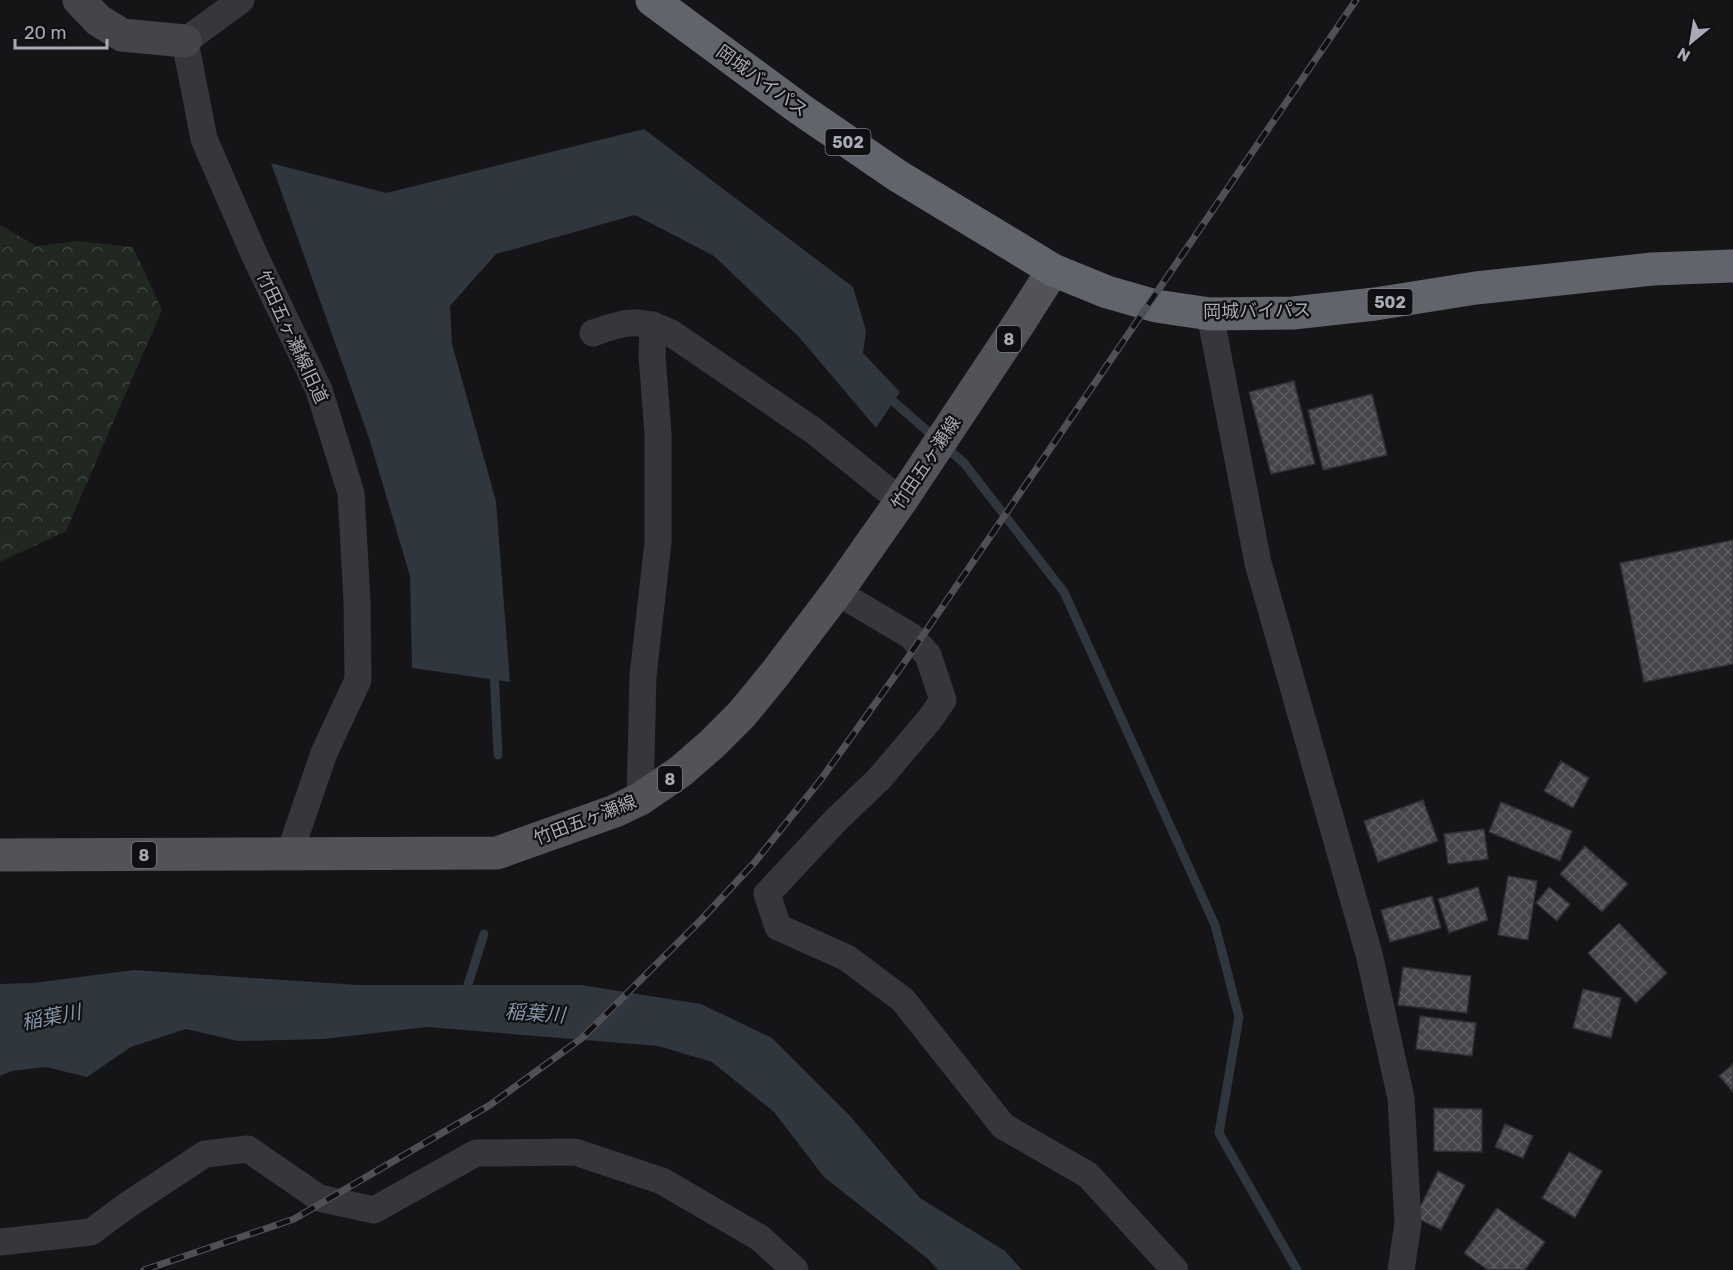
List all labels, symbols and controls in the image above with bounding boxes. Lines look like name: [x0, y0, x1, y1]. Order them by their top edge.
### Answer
scale bar: [15, 12, 106, 50]
north arrow: [1661, 12, 1721, 72]
text: 20 m: [24, 22, 66, 44]
street label: 岡城バイパス: [712, 40, 812, 122]
text: N: [1674, 43, 1693, 66]
road number: 502: [826, 129, 870, 155]
street label: 竹田五ヶ瀬線旧道: [252, 267, 332, 407]
road number: 502: [1368, 289, 1412, 315]
street label: 岡城バイパス: [1203, 299, 1311, 323]
road number: 8: [997, 326, 1021, 352]
street label: 竹田五ヶ瀬線: [887, 412, 965, 514]
road number: 8: [658, 766, 682, 792]
street label: 竹田五ヶ瀬線: [531, 790, 639, 850]
road number: 8: [132, 842, 156, 868]
water label: 稲葉川: [19, 999, 85, 1035]
water label: 稲葉川: [504, 999, 568, 1027]

